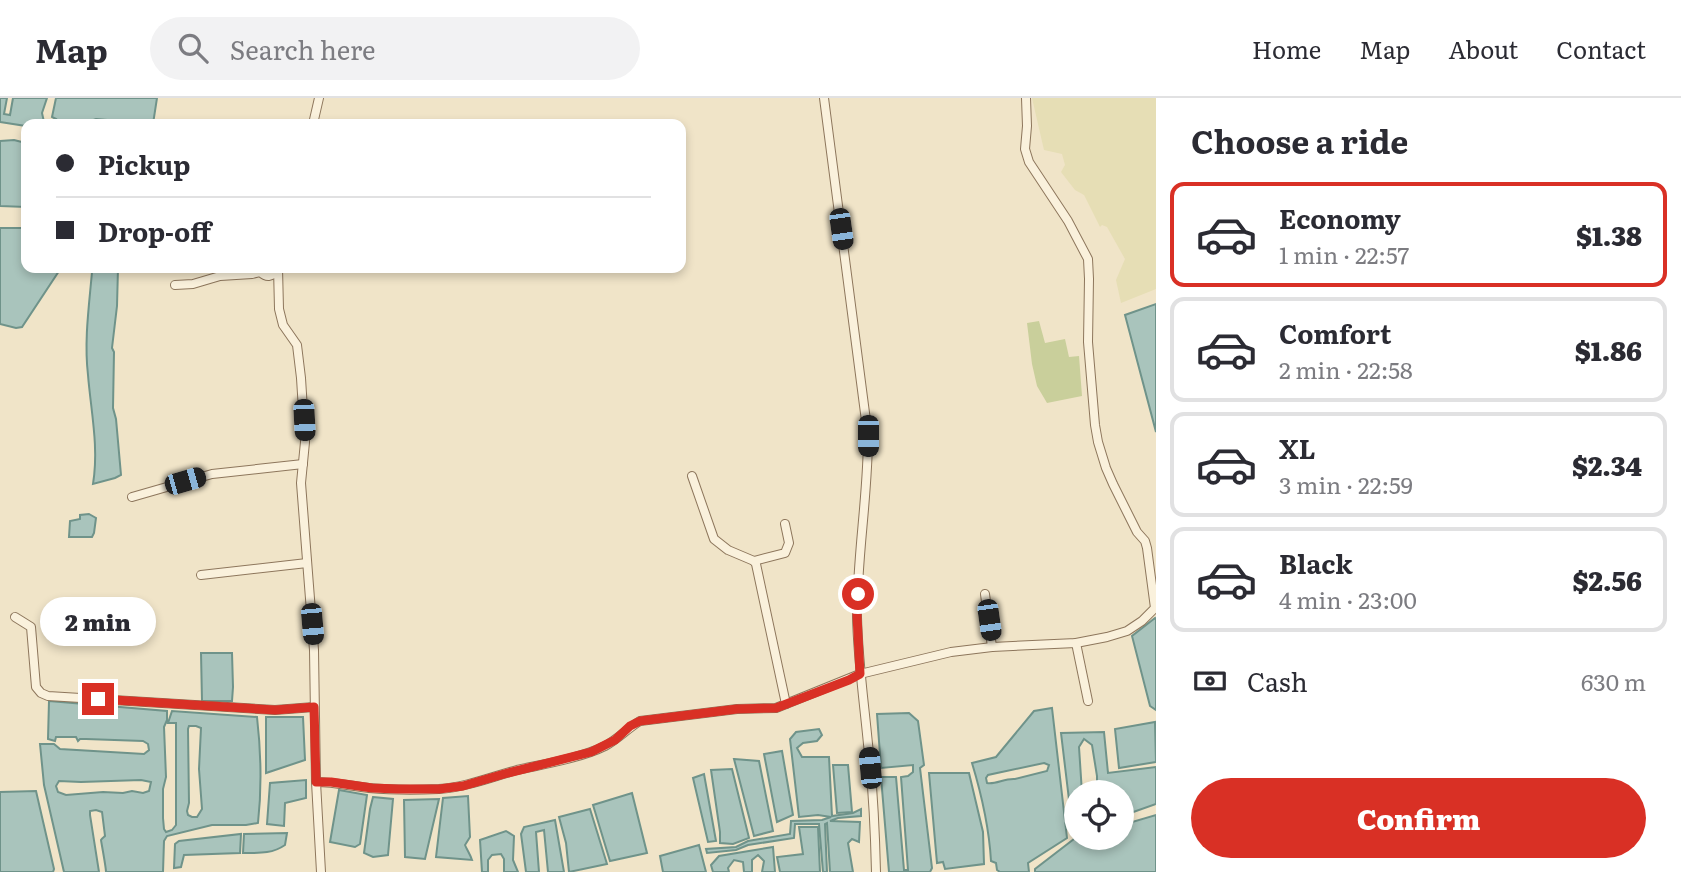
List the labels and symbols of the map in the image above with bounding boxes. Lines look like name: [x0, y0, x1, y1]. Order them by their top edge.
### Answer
car: [828, 207, 855, 251]
car: [293, 398, 316, 442]
car: [858, 415, 879, 457]
car: [162, 465, 209, 497]
route start: [842, 578, 874, 610]
callout: 2 min: [40, 598, 156, 646]
car: [976, 598, 1003, 642]
car: [300, 602, 325, 646]
route end: [82, 683, 114, 715]
car: [858, 746, 883, 790]

